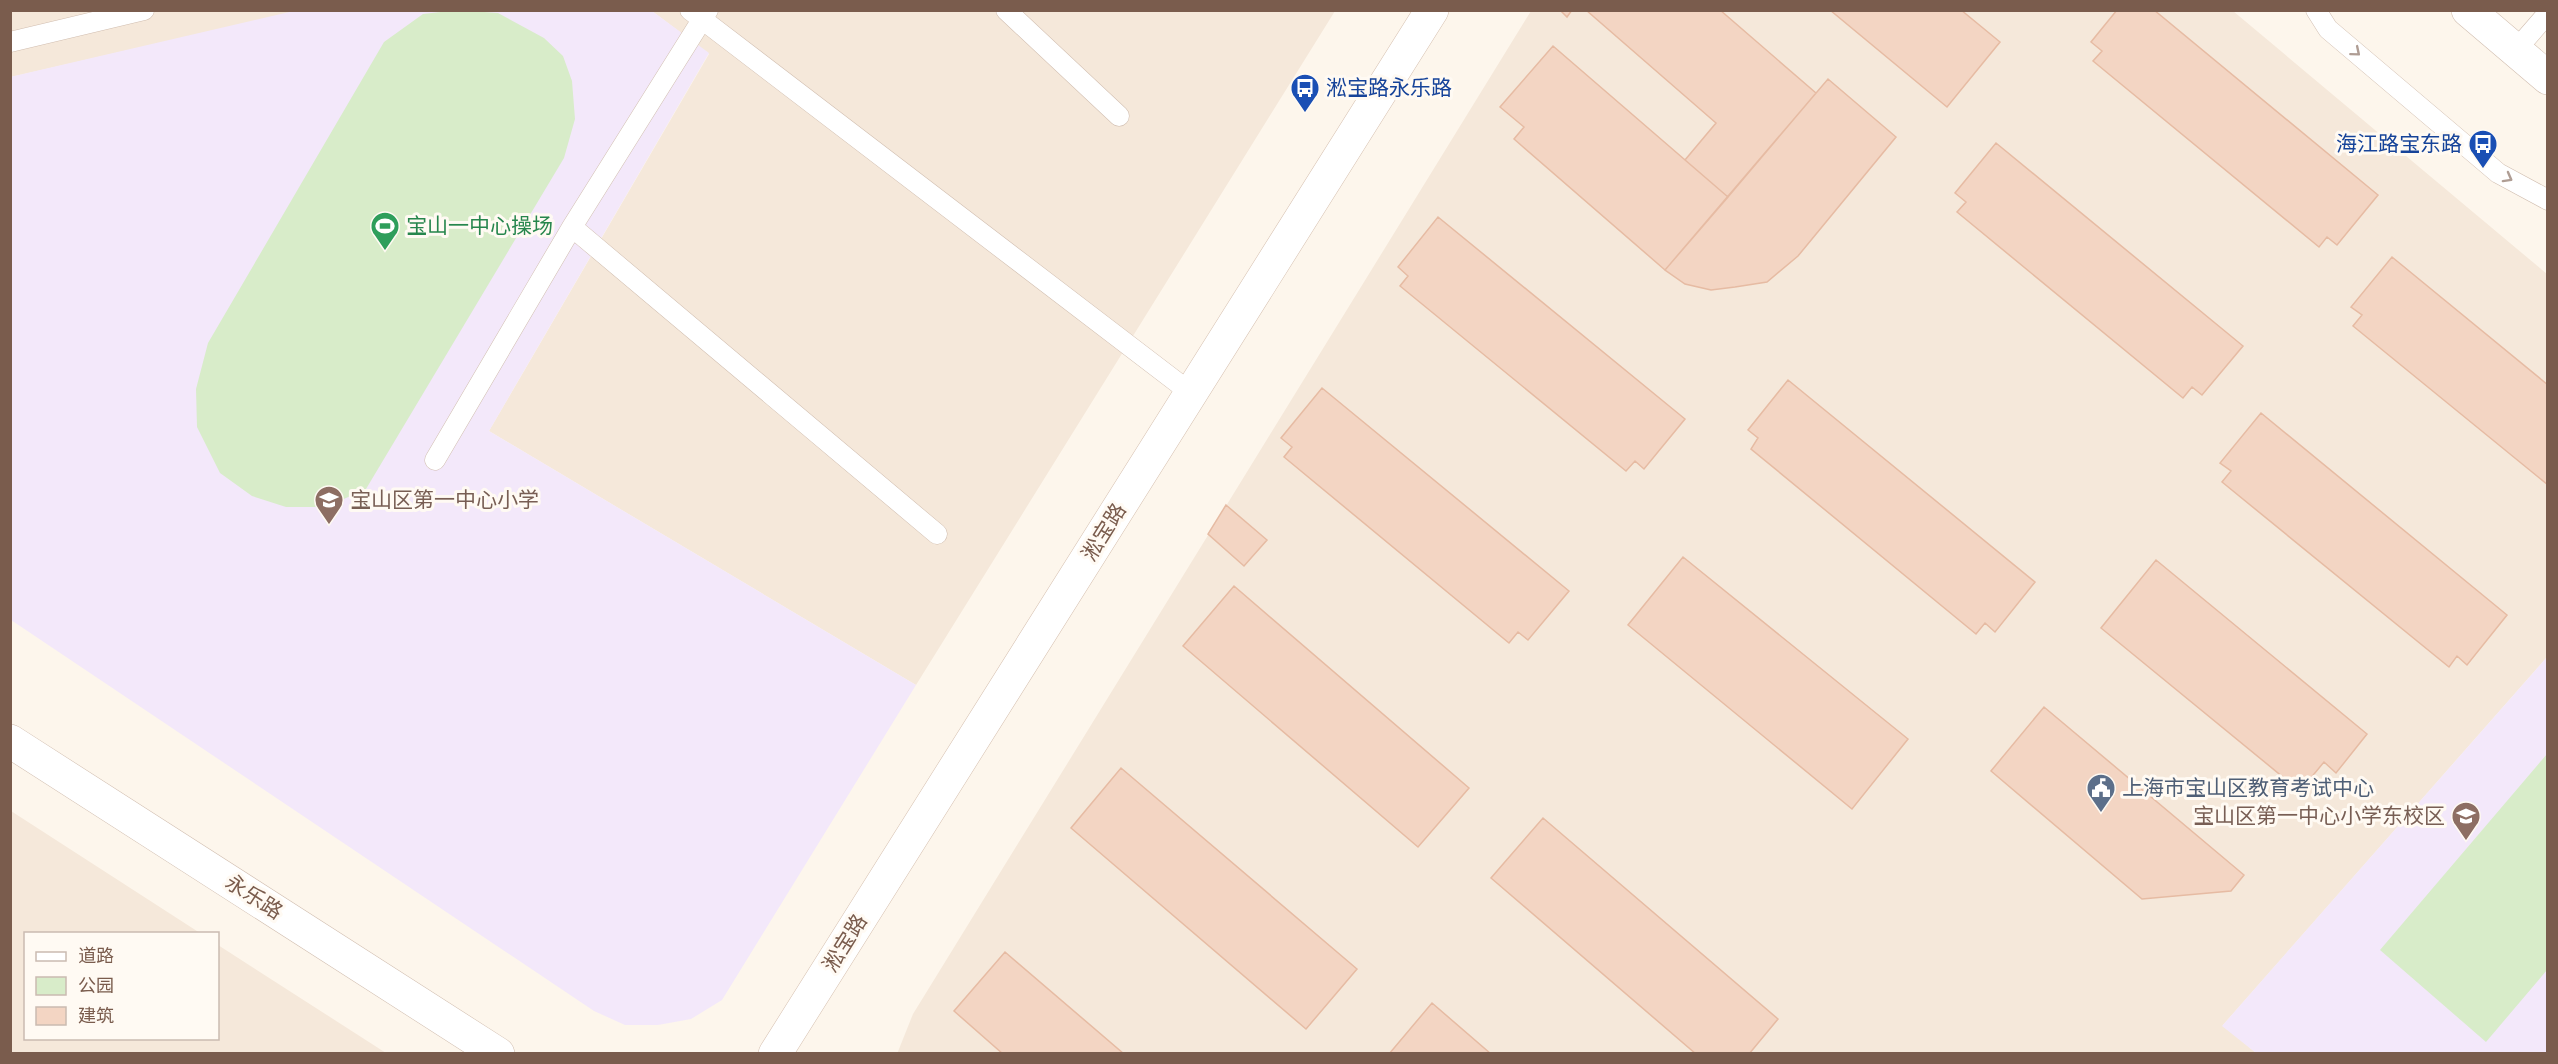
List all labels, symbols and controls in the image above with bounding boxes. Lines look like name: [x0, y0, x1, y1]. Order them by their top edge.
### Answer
one-way arrow: [2349, 45, 2360, 56]
bus stop icon: 淞宝路永乐路: [1289, 72, 1321, 114]
place label: 淞宝路永乐路: [1326, 74, 1452, 102]
bus stop icon: 海江路宝东路: [2467, 128, 2499, 170]
place label: 海江路宝东路: [2336, 130, 2462, 158]
one-way arrow: [2501, 171, 2512, 182]
sports icon: 宝山一中心操场: [369, 210, 401, 252]
place label: 宝山一中心操场: [406, 212, 553, 240]
school or university icon: 宝山区第一中心小学: [313, 484, 345, 526]
place label: 宝山区第一中心小学: [350, 486, 539, 514]
street label: 淞宝路: [1075, 498, 1133, 566]
public building icon: 上海市宝山区教育考试中心: [2085, 772, 2117, 814]
place label: 上海市宝山区教育考试中心: [2122, 774, 2374, 802]
school or university icon: 宝山区第一中心小学东校区: [2450, 800, 2482, 842]
place label: 宝山区第一中心小学东校区: [2193, 802, 2445, 830]
street label: 永乐路: [220, 868, 288, 926]
street label: 淞宝路: [816, 909, 874, 977]
legend: [24, 932, 219, 1040]
text: 道路: [78, 944, 114, 968]
text: 公园: [78, 974, 114, 998]
text: 建筑: [78, 1004, 114, 1028]

